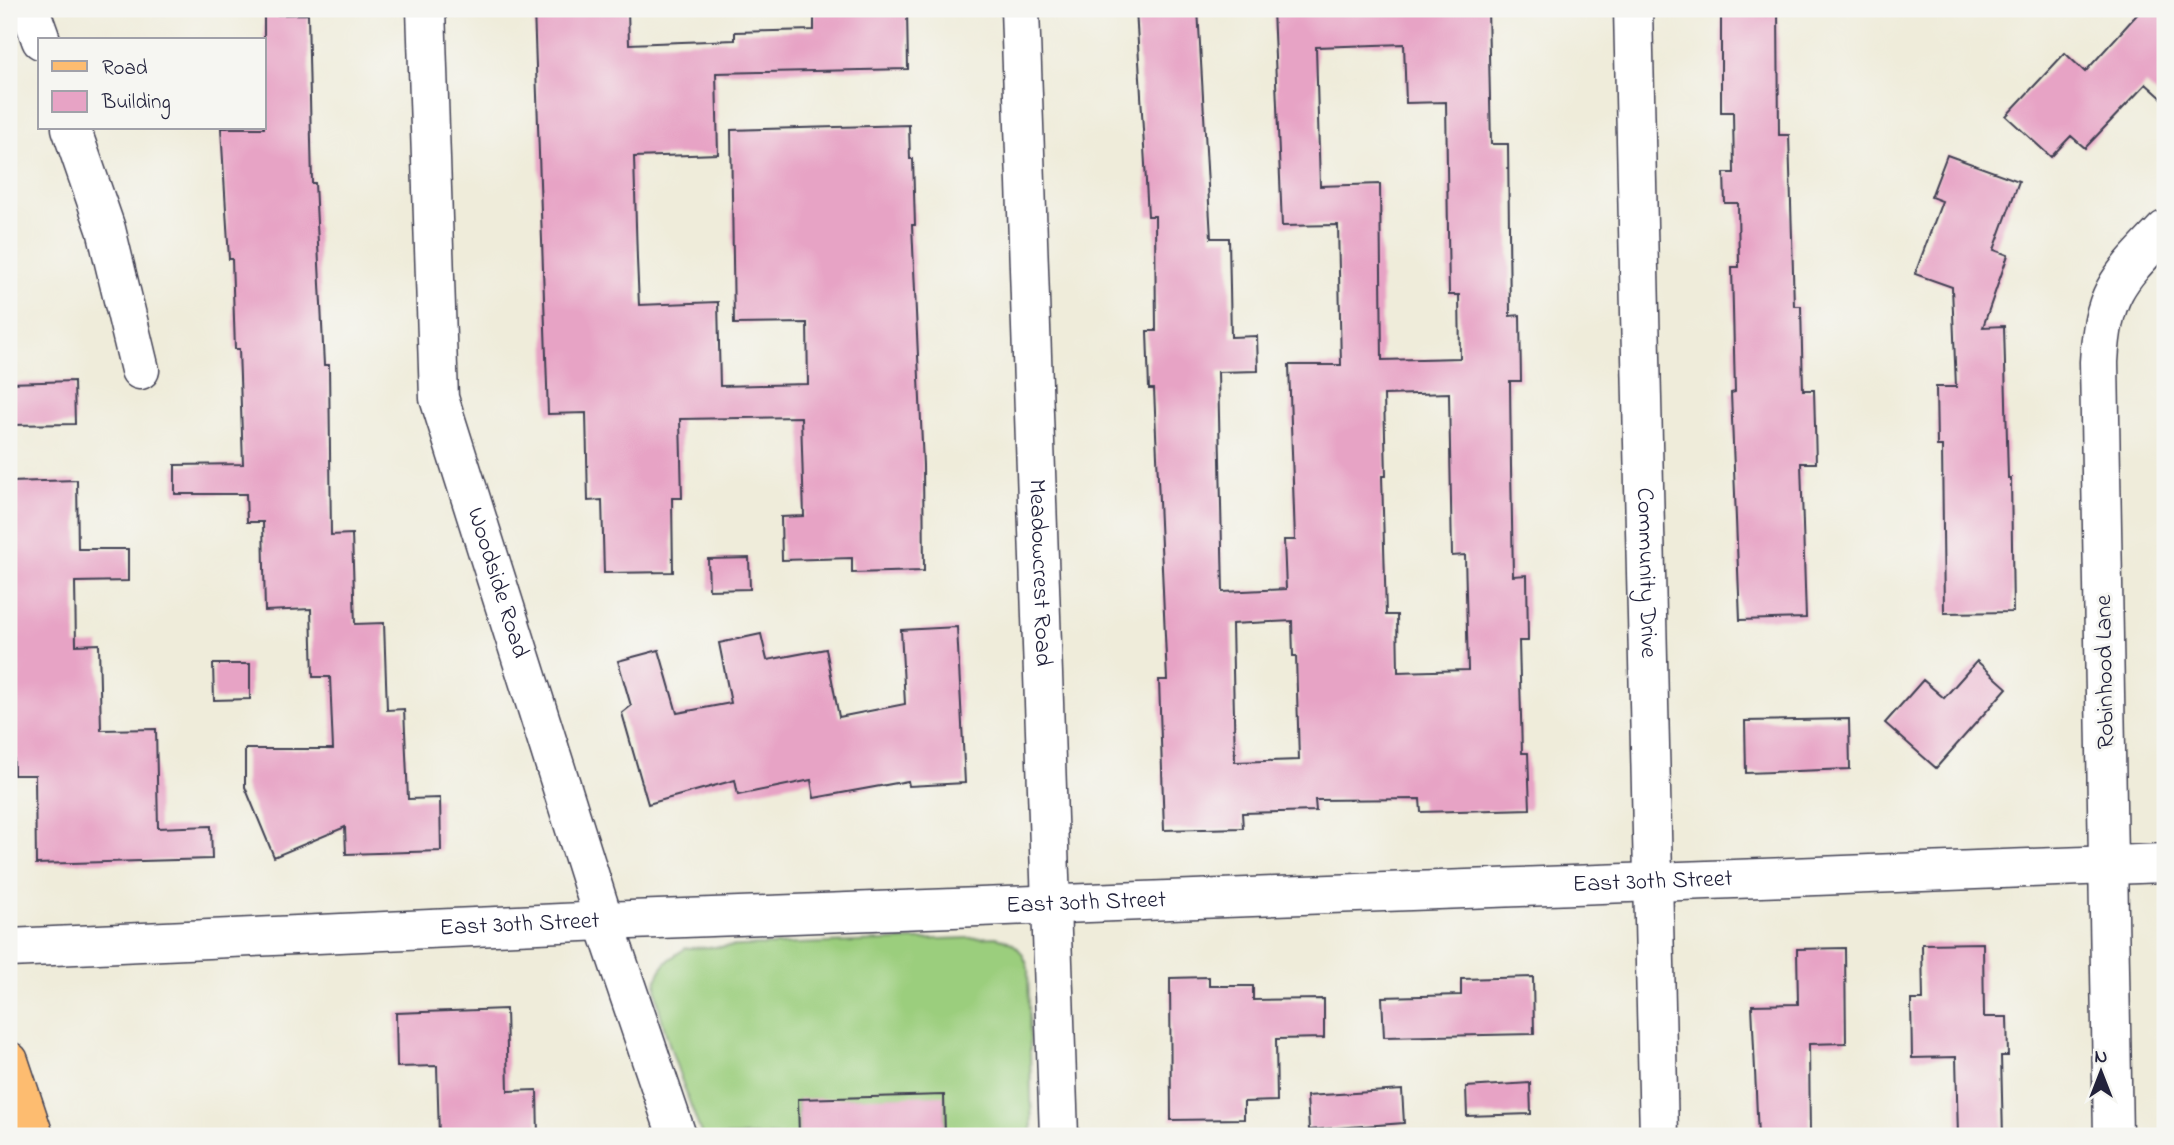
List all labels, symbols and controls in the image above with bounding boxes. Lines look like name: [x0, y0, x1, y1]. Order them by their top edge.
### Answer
legend: [38, 38, 266, 130]
text: Road: [102, 54, 148, 84]
text: Building: [101, 88, 171, 120]
street label: Meadowcrest Road: [1019, 479, 1060, 667]
street label: Community Drive: [1627, 487, 1665, 659]
street label: Woodside Road: [457, 503, 538, 663]
street label: Robinhood Lane: [2087, 594, 2125, 749]
street label: East 30th Street: [1572, 862, 1733, 902]
street label: East 30th Street: [1005, 883, 1167, 924]
street label: East 30th Street: [439, 904, 600, 946]
north arrow: [2066, 1036, 2136, 1106]
text: N: [2095, 1044, 2108, 1071]

